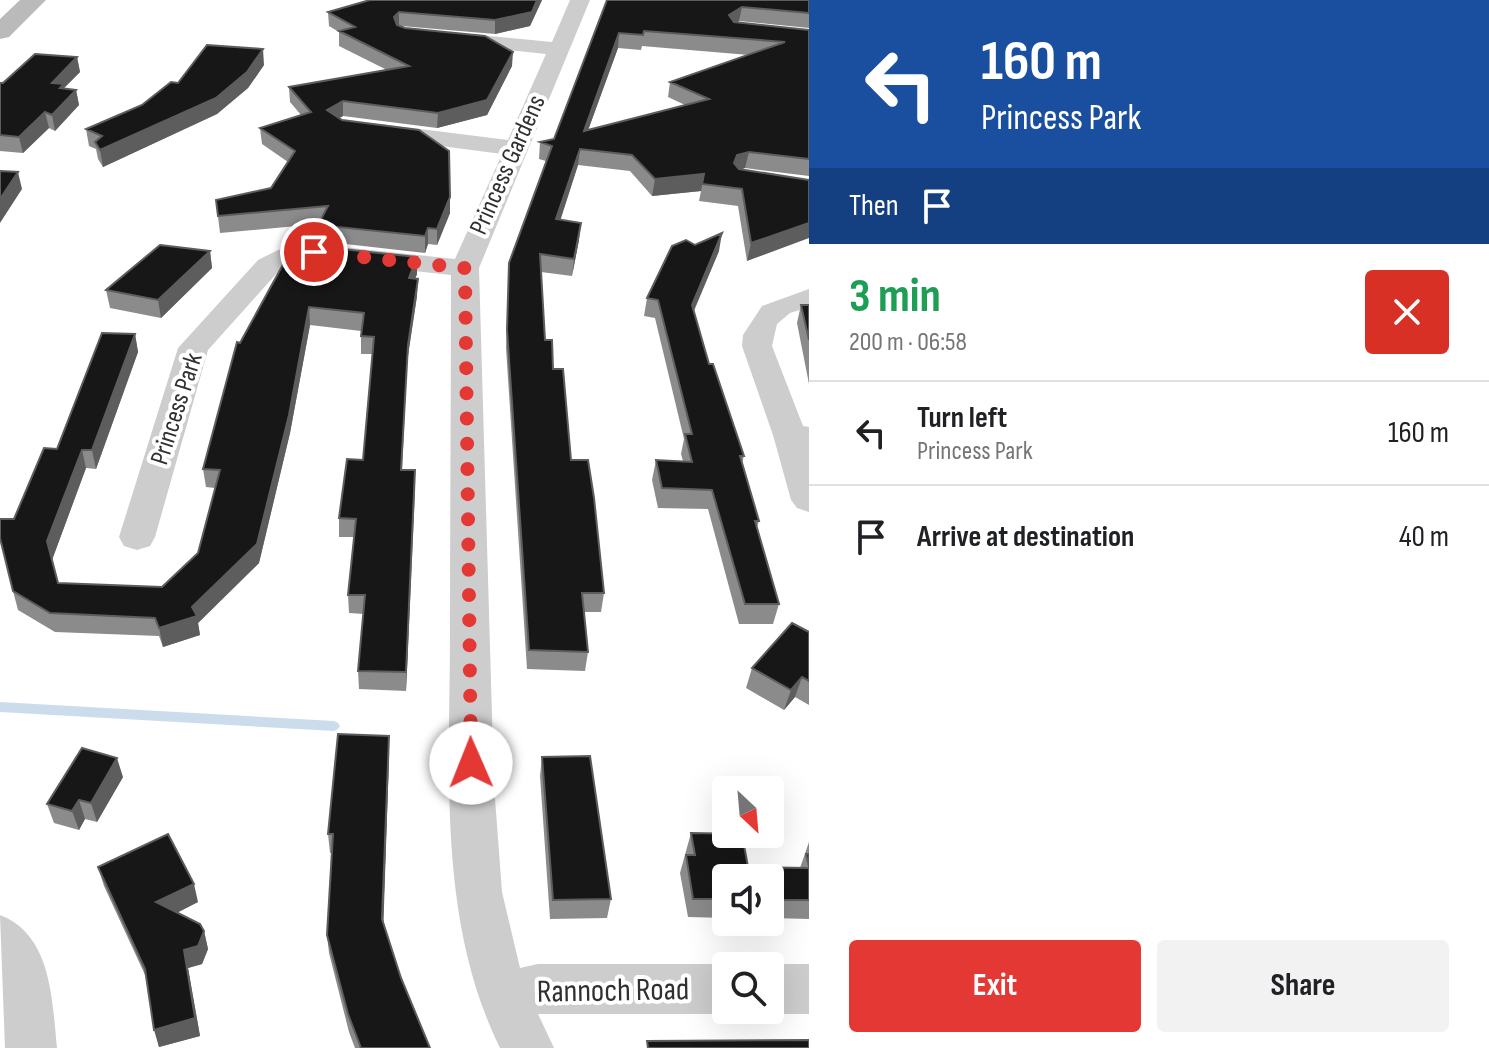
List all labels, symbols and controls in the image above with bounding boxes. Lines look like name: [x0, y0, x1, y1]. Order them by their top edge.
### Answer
text: 160 m: [981, 29, 1102, 96]
icon: left: [849, 32, 953, 136]
street label: Princess Gardens: [463, 90, 553, 240]
text: Princess Park: [981, 97, 1141, 140]
icon: arrive: [915, 184, 959, 228]
text: Then: [849, 188, 899, 224]
pin: [280, 218, 348, 286]
icon: arrive: [292, 230, 336, 274]
text: 3 min: [849, 268, 941, 325]
button: close: [1365, 270, 1449, 354]
text: 200 m · 06:58: [849, 327, 967, 358]
street label: Princess Park: [144, 349, 210, 469]
text: Turn left: [917, 400, 1007, 436]
icon: left: [849, 411, 893, 455]
text: 160 m: [1388, 415, 1449, 451]
text: Princess Park: [917, 436, 1033, 467]
icon: arrive: [849, 515, 893, 559]
text: Arrive at destination: [917, 519, 1134, 555]
text: 40 m: [1399, 519, 1449, 555]
position arrow: [429, 721, 513, 805]
north arrow: [712, 776, 784, 848]
map controls: [712, 776, 784, 1024]
button: sound: [712, 864, 784, 936]
button: Exit: [849, 940, 1141, 1032]
button: Share: [1157, 940, 1449, 1032]
button: search: [712, 952, 784, 1024]
street label: Rannoch Road: [537, 970, 689, 1012]

